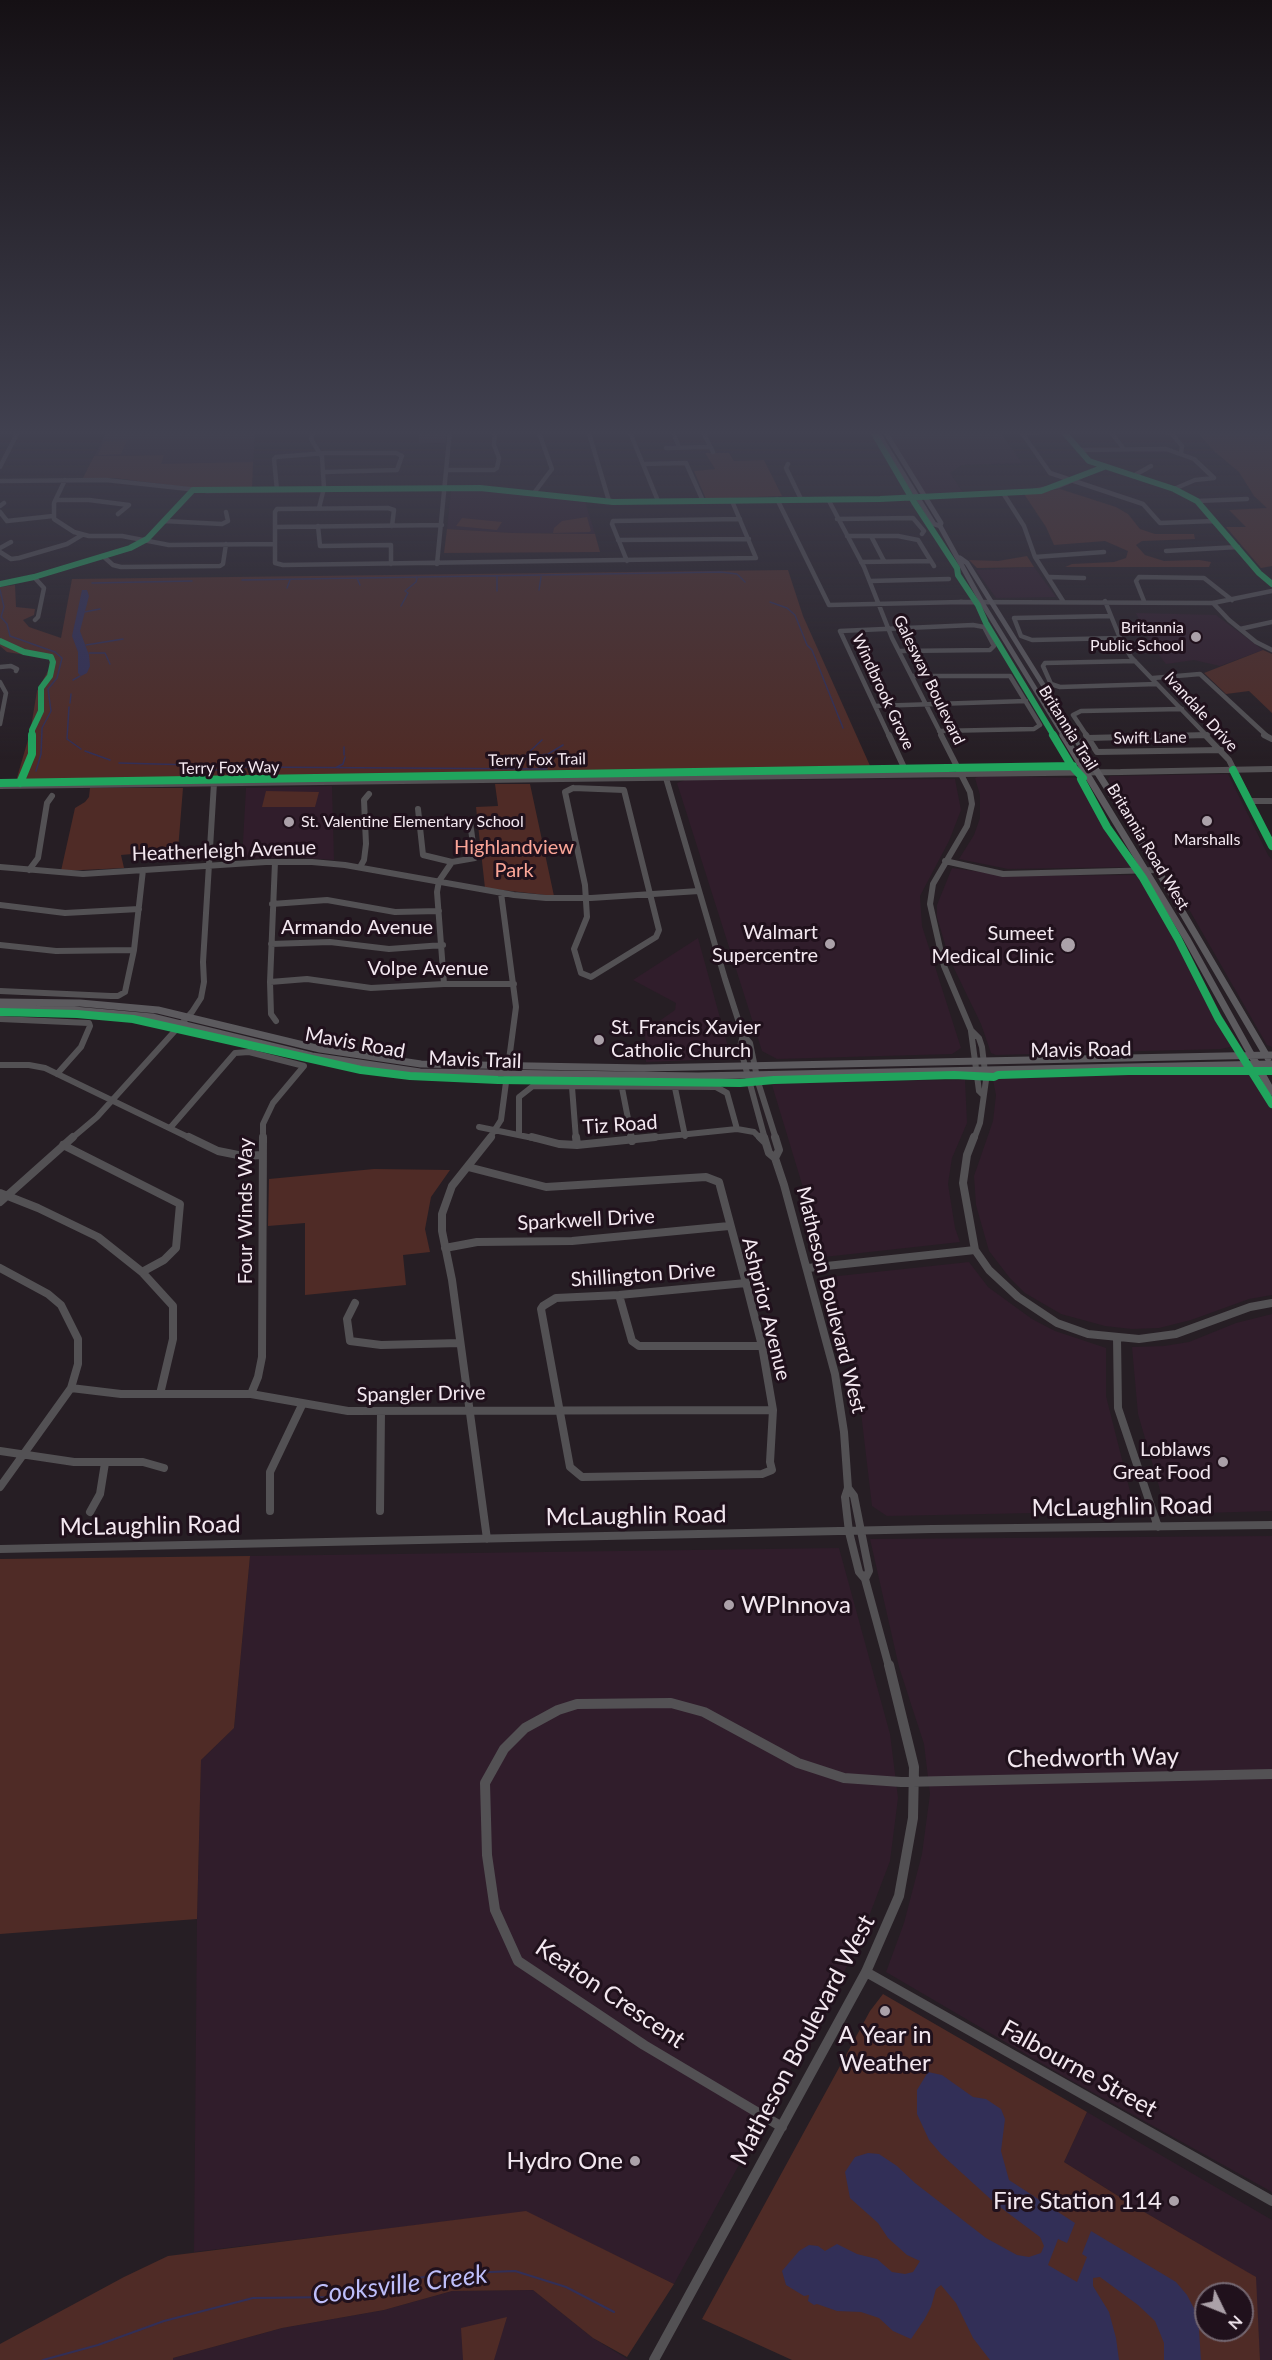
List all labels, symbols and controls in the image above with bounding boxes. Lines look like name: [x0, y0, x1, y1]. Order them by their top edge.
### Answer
street label: Galesway Boulevard: [889, 612, 969, 748]
place label: Britannia Public School: [1090, 618, 1184, 656]
marker: Britannia Public School: [1189, 630, 1203, 644]
street label: Windbrook Grove: [848, 631, 918, 753]
street label: Ivandale Drive: [1160, 668, 1242, 756]
street label: Britannia Trail: [1034, 682, 1102, 774]
street label: Swift Lane: [1113, 728, 1187, 748]
street label: Terry Fox Trail: [488, 750, 586, 770]
street label: Terry Fox Way: [178, 758, 280, 778]
street label: Britannia Road West: [1103, 781, 1193, 913]
place label: St. Valentine Elementary School: [301, 812, 524, 832]
marker: Marshalls: [1200, 814, 1214, 828]
marker: St. Valentine Elementary School: [282, 815, 296, 829]
place label: Marshalls: [1174, 830, 1240, 850]
street label: Heatherleigh Avenue: [131, 836, 317, 866]
park label: Highlandview Park: [454, 836, 574, 883]
street label: Armando Avenue: [281, 916, 433, 940]
place label: Walmart Supercentre: [712, 921, 818, 968]
place label: Sumeet Medical Clinic: [931, 922, 1054, 969]
marker: Sumeet Medical Clinic: [1059, 936, 1077, 954]
marker: Walmart Supercentre: [823, 937, 837, 951]
street label: Volpe Avenue: [367, 957, 489, 981]
place label: St. Francis Xavier Catholic Church: [611, 1016, 761, 1063]
street label: Mavis Road: [303, 1022, 407, 1064]
marker: St. Francis Xavier Catholic Church: [592, 1033, 606, 1047]
street label: Mavis Road: [1030, 1037, 1132, 1063]
street label: Mavis Trail: [428, 1046, 522, 1074]
street label: Tiz Road: [582, 1110, 658, 1140]
street label: Four Winds Way: [234, 1138, 258, 1284]
street label: Matheson Boulevard West: [791, 1184, 871, 1416]
street label: Sparkwell Drive: [517, 1204, 655, 1236]
street label: Ashprior Avenue: [737, 1235, 795, 1383]
street label: Shillington Drive: [570, 1258, 716, 1292]
street label: Spangler Drive: [356, 1381, 486, 1407]
place label: Loblaws Great Food: [1113, 1438, 1211, 1485]
marker: Loblaws Great Food: [1216, 1455, 1230, 1469]
street label: McLaughlin Road: [1031, 1491, 1213, 1523]
street label: McLaughlin Road: [545, 1500, 727, 1532]
street label: McLaughlin Road: [59, 1510, 241, 1542]
place label: WPInnova: [741, 1591, 851, 1619]
marker: WPInnova: [722, 1598, 736, 1612]
street label: Chedworth Way: [1007, 1742, 1179, 1774]
street label: Matheson Boulevard West: [725, 1910, 881, 2170]
street label: Keaton Crescent: [530, 1933, 690, 2055]
marker: A Year in Weather: [878, 2004, 892, 2018]
street label: Falbourne Street: [996, 2014, 1162, 2124]
place label: A Year in Weather: [838, 2021, 932, 2077]
place label: Hydro One: [506, 2147, 623, 2175]
marker: Hydro One: [628, 2154, 642, 2168]
place label: Fire Station 114: [993, 2187, 1162, 2215]
marker: Fire Station 114: [1167, 2194, 1181, 2208]
water label: Cooksville Creek: [311, 2259, 489, 2311]
north arrow: [1194, 2282, 1254, 2342]
text: N: [1225, 2312, 1247, 2334]

